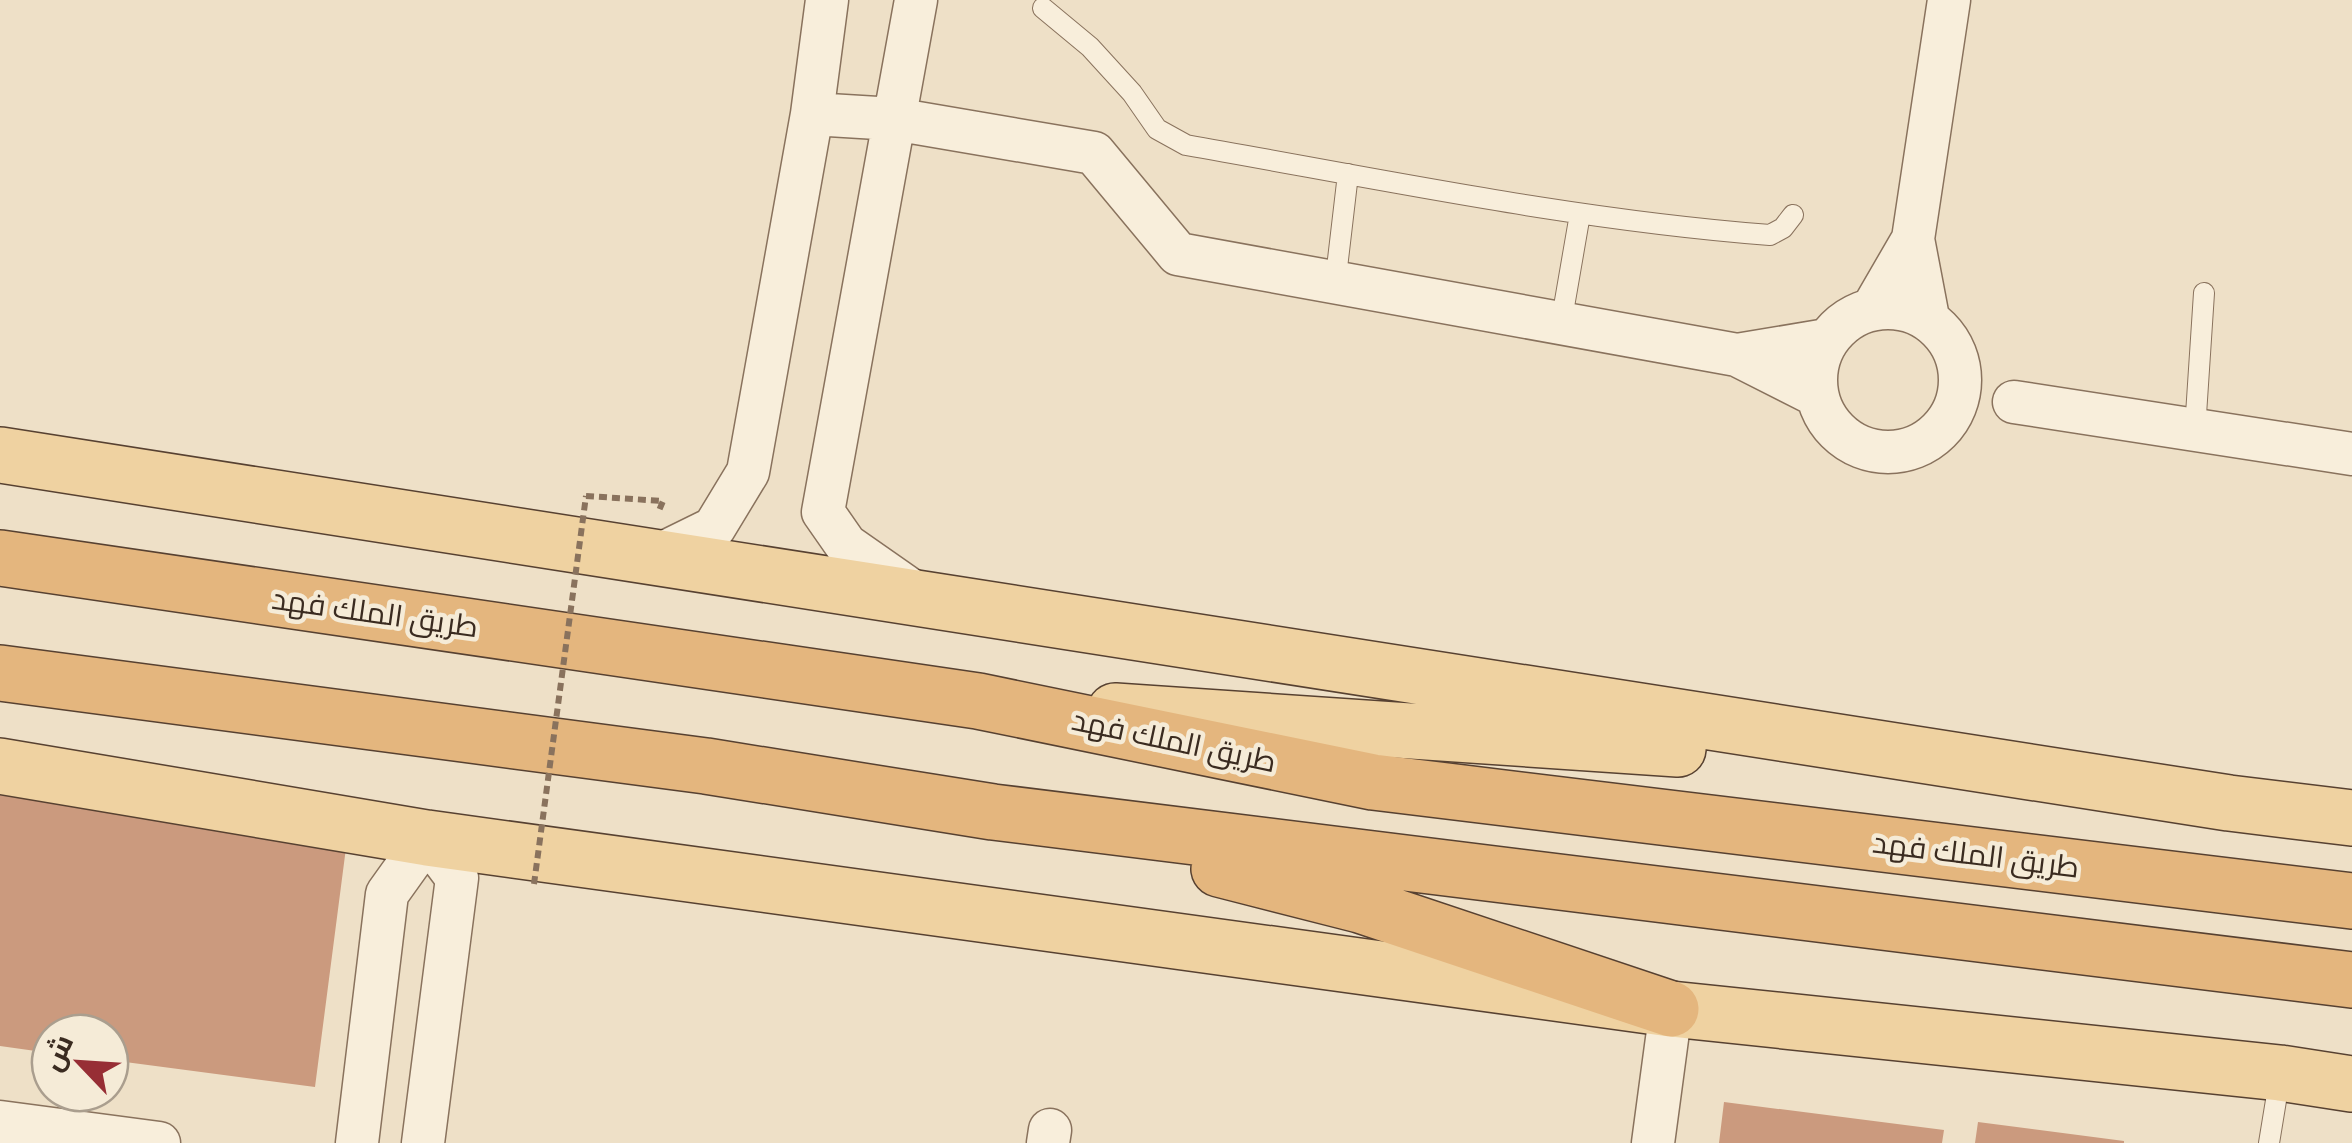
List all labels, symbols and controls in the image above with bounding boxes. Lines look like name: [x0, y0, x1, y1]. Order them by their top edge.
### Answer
street label: طريق الملك فهد: [270, 582, 480, 645]
street label: طريق الملك فهد: [1069, 703, 1279, 780]
street label: طريق الملك فهد: [1871, 825, 2081, 886]
north arrow: [30, 1013, 130, 1113]
text: ش: [36, 1030, 80, 1076]

